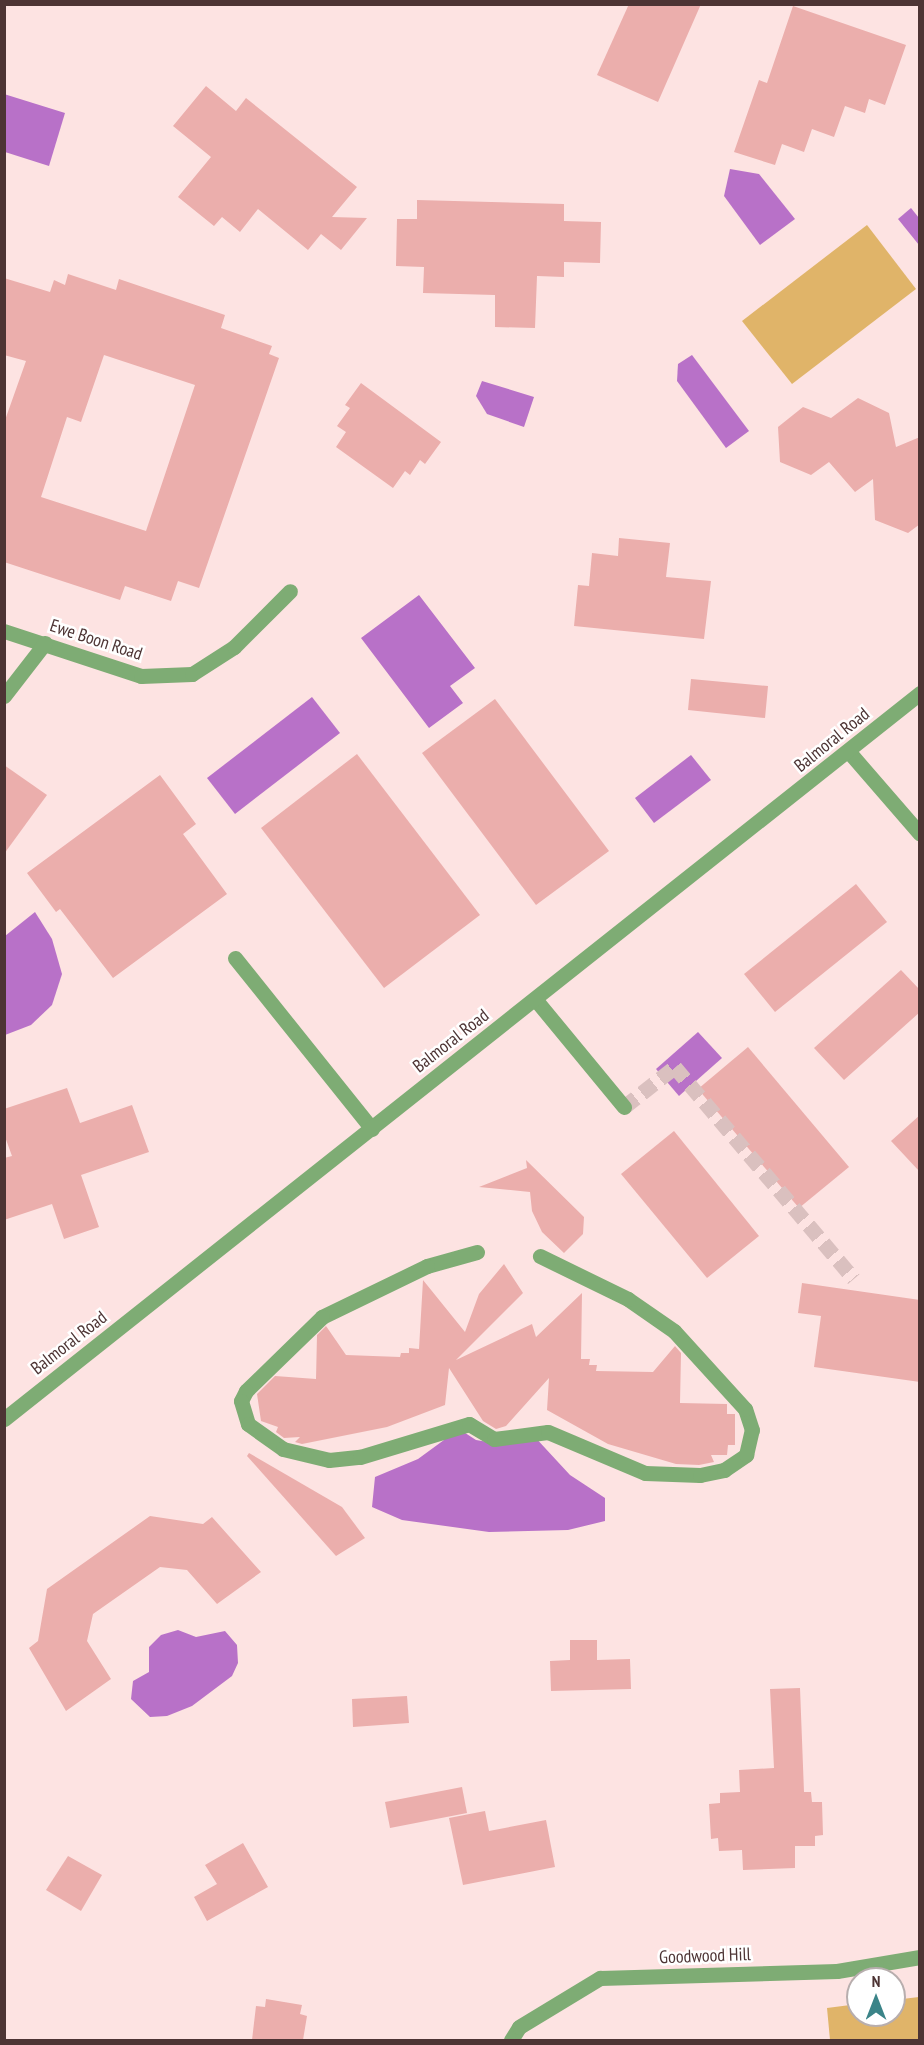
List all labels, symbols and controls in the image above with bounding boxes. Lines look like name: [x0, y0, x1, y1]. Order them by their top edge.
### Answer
street label: Ewe Boon Road: [47, 615, 145, 665]
street label: Balmoral Road: [790, 703, 874, 777]
street label: Balmoral Road: [409, 1005, 493, 1077]
street label: Balmoral Road: [27, 1307, 111, 1379]
street label: Goodwood Hill: [659, 1944, 751, 1968]
north arrow: [846, 1967, 906, 2027]
text: N: [872, 1971, 880, 1991]

